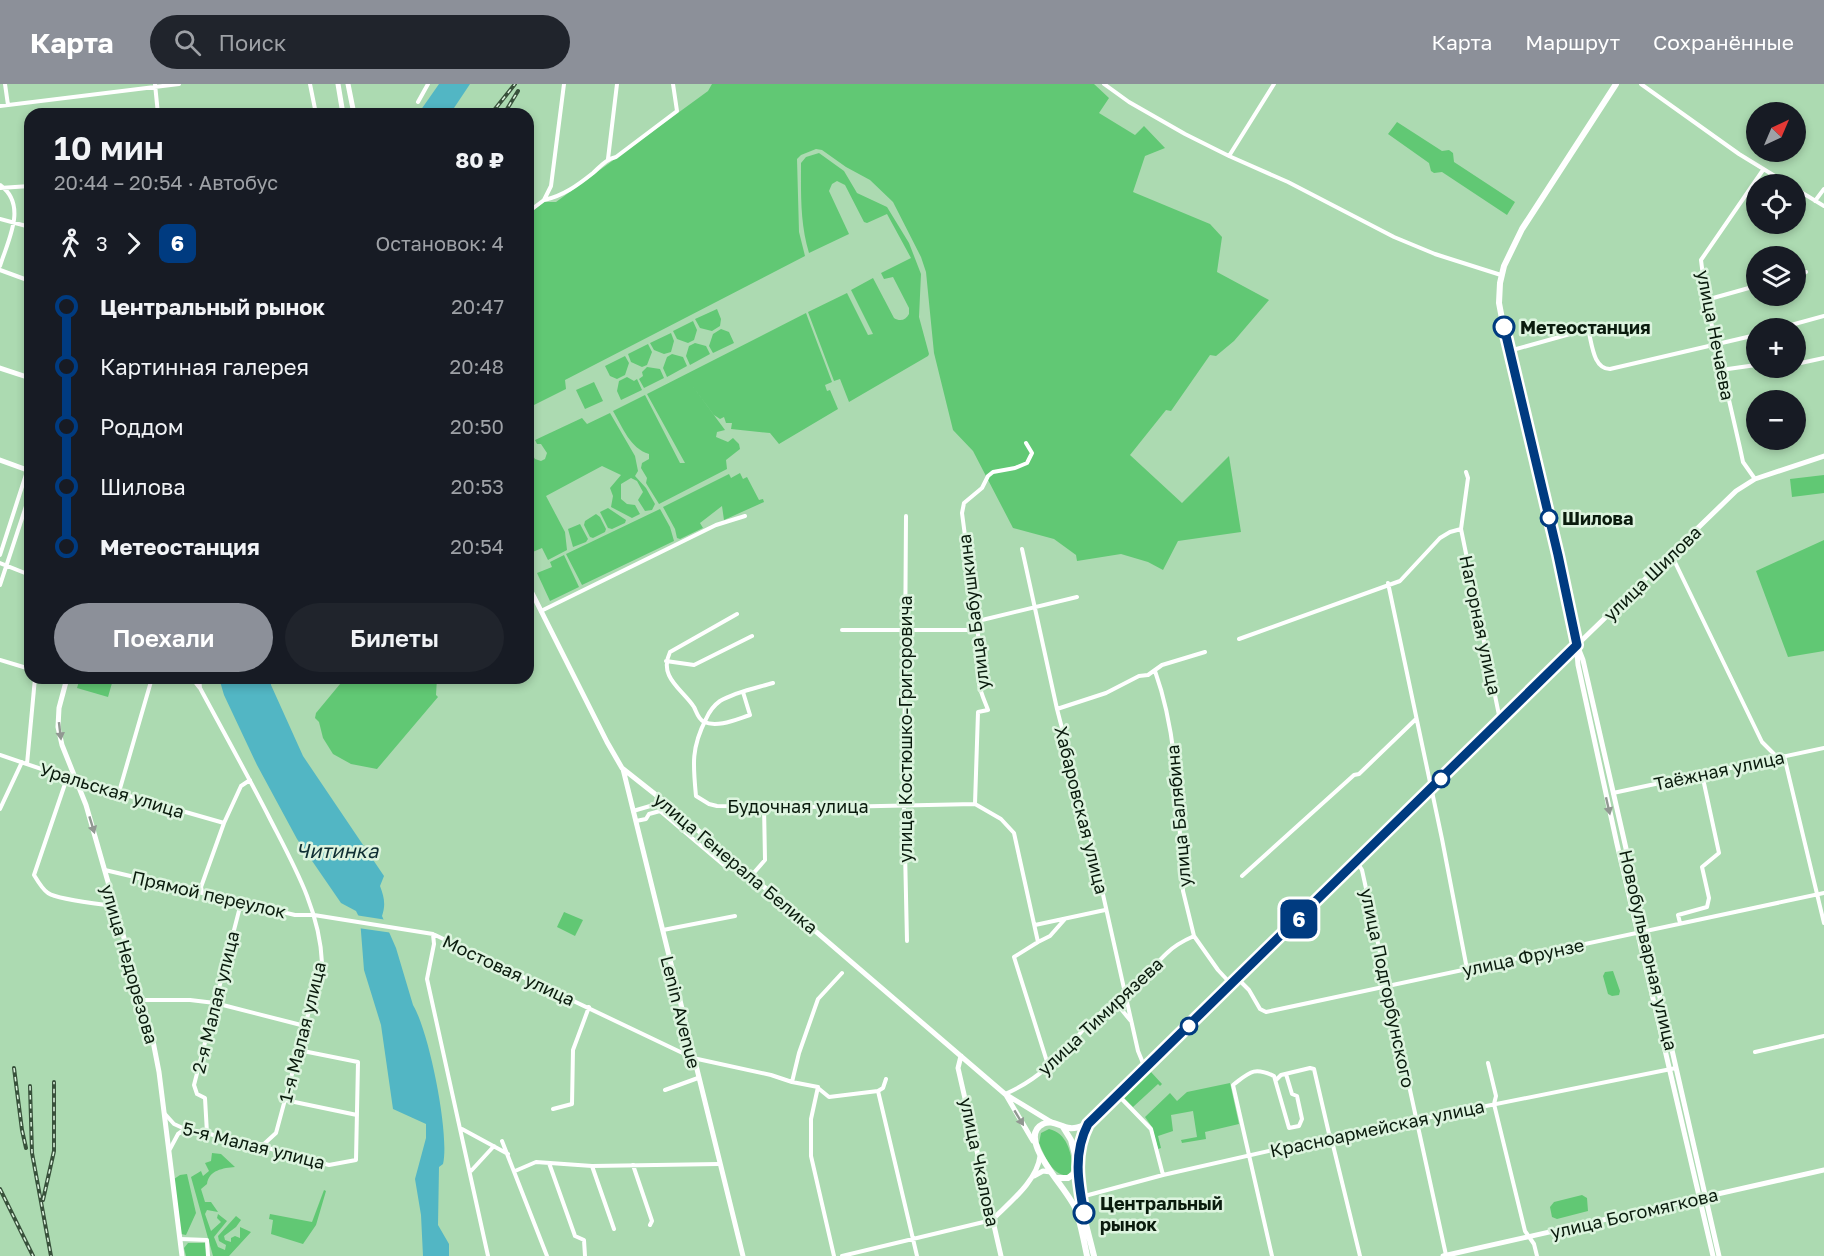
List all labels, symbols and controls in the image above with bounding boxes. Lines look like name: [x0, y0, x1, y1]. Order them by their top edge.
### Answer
search box: [150, 15, 570, 69]
text: Карта: [30, 26, 114, 59]
icon: search: [171, 26, 204, 59]
text: Поиск: [219, 29, 286, 56]
text: Карта: [1431, 29, 1492, 55]
text: Маршрут: [1525, 29, 1620, 55]
text: Сохранённые: [1653, 29, 1794, 55]
north arrow: [1746, 102, 1806, 162]
map controls: [1746, 102, 1806, 450]
text: 10 мин: [54, 128, 164, 167]
text: 80 ₽: [455, 146, 504, 173]
text: 20:44 – 20:54 · Автобус: [54, 170, 278, 194]
button: locate: [1746, 174, 1806, 234]
icon: walk: [54, 227, 87, 260]
icon: forward: [117, 227, 150, 260]
text: 6: [171, 230, 184, 256]
text: 3: [96, 231, 108, 255]
text: Остановок: 4: [375, 231, 504, 255]
button: layers: [1746, 246, 1806, 306]
street label: улица Нечаева: [1693, 268, 1739, 402]
text: Центральный рынок: [100, 293, 325, 320]
text: 20:47: [451, 294, 504, 318]
marker: Метеостанция: [1493, 316, 1515, 338]
place label: Метеостанция: [1520, 316, 1651, 338]
button: +: [1746, 318, 1806, 378]
text: Картинная галерея: [100, 353, 309, 380]
text: 20:48: [450, 354, 504, 378]
button: −: [1746, 390, 1806, 450]
text: Роддом: [100, 413, 184, 440]
text: 20:50: [450, 414, 504, 438]
text: Шилова: [100, 473, 186, 500]
text: 20:53: [451, 474, 504, 498]
place label: Шилова: [1562, 507, 1633, 529]
marker: Шилова: [1540, 509, 1558, 527]
street label: улица Шилова: [1599, 521, 1705, 625]
text: Метеостанция: [100, 533, 260, 560]
street label: улица Бабушкина: [953, 533, 993, 691]
text: 20:54: [450, 534, 504, 558]
street label: Нагорная улица: [1455, 553, 1507, 697]
street label: улица Костюшко-Григоровича: [894, 595, 916, 863]
button: Поехали: [54, 603, 273, 672]
button: Билеты: [285, 603, 504, 672]
one-way arrow: [55, 721, 65, 740]
street label: Хабаровская улица: [1050, 724, 1114, 896]
street label: улица Балябина: [1161, 744, 1195, 888]
street label: Таёжная улица: [1652, 745, 1786, 795]
street label: Уральская улица: [37, 757, 187, 823]
unlabelled marker: [1432, 770, 1450, 788]
street label: улица Генерала Белика: [649, 788, 823, 938]
street label: Будочная улица: [727, 795, 869, 817]
one-way arrow: [1604, 796, 1613, 815]
one-way arrow: [88, 816, 97, 834]
water label: Читинка: [296, 838, 379, 862]
street label: Новобульварная улица: [1615, 847, 1683, 1053]
street label: Прямой переулок: [130, 866, 288, 922]
street label: улица Недорезова: [97, 882, 163, 1046]
street label: улица Подгорбунского: [1356, 886, 1420, 1090]
line badge: 6: [1280, 900, 1318, 938]
text: 6: [1292, 906, 1306, 932]
street label: 2-я Малая улица: [187, 929, 243, 1075]
street label: Мостовая улица: [439, 930, 579, 1010]
street label: улица Фрунзе: [1460, 933, 1586, 981]
street label: улица Тимирязева: [1033, 952, 1167, 1080]
street label: Lenin Avenue: [656, 953, 706, 1071]
street label: 1-я Малая улица: [274, 959, 330, 1105]
unlabelled marker: [1180, 1017, 1198, 1035]
street label: улица Чкалова: [956, 1095, 1004, 1229]
street label: Красноармейская улица: [1268, 1095, 1486, 1161]
one-way arrow: [1014, 1110, 1024, 1127]
street label: 5-я Малая улица: [181, 1117, 327, 1173]
street label: улица Богомягкова: [1548, 1183, 1720, 1243]
place label: Центральный рынок: [1100, 1192, 1223, 1235]
marker: Центральный рынок: [1073, 1202, 1095, 1224]

